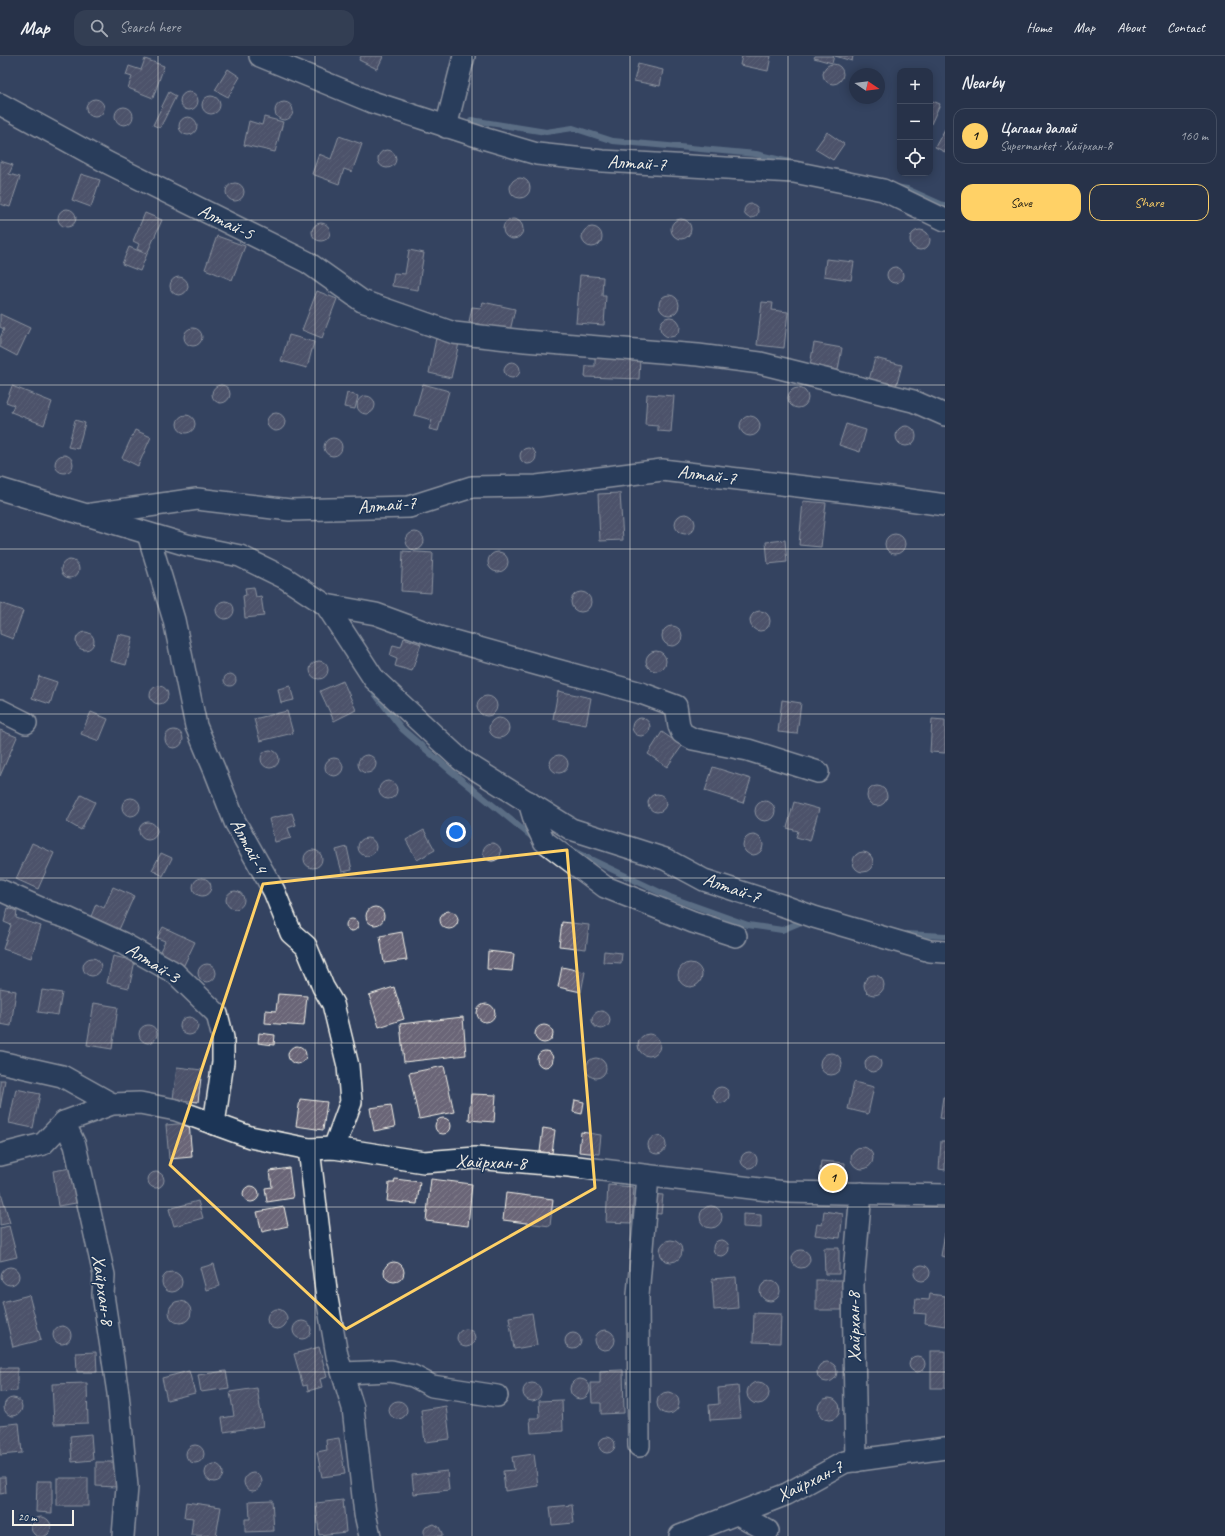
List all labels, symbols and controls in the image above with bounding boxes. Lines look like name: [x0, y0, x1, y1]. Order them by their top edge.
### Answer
search box: [74, 10, 354, 46]
text: Map: [20, 16, 50, 40]
icon: search: [88, 17, 110, 39]
text: Search here: [120, 18, 181, 37]
text: Home: [1026, 19, 1052, 36]
text: Map: [1074, 19, 1095, 36]
text: About: [1117, 19, 1145, 36]
text: Contact: [1167, 19, 1205, 36]
north arrow: [849, 68, 885, 104]
map controls: [897, 68, 933, 176]
button: +: [897, 68, 933, 104]
text: Nearby: [961, 72, 1004, 93]
button: −: [897, 104, 933, 140]
text: Цагаан далай: [1000, 119, 1076, 138]
text: 1: [972, 128, 978, 144]
text: 160 m: [1180, 128, 1208, 144]
text: Supermarket · Хайрхан-8: [1000, 138, 1112, 154]
button: locate: [897, 140, 933, 176]
street label: Алтай-7: [607, 149, 668, 177]
button: Save: [961, 184, 1081, 221]
button: Share: [1089, 184, 1209, 221]
street label: Алтай-5: [194, 198, 259, 246]
street label: Алтай-7: [676, 460, 739, 491]
street label: Алтай-7: [357, 490, 419, 520]
street label: Алтай-4: [225, 814, 275, 880]
your location: [446, 822, 466, 842]
street label: Алтай-7: [700, 867, 765, 909]
street label: Алтай-3: [122, 937, 186, 990]
street label: Хайрхан-8: [455, 1149, 529, 1175]
pin: 1: [820, 1163, 846, 1193]
street label: Хайрхан-8: [86, 1253, 120, 1329]
street label: Хайрхан-8: [841, 1289, 867, 1363]
street label: Хайрхан-7: [773, 1454, 848, 1507]
scale bar: [12, 1508, 74, 1527]
text: 20 m: [18, 1510, 37, 1524]

